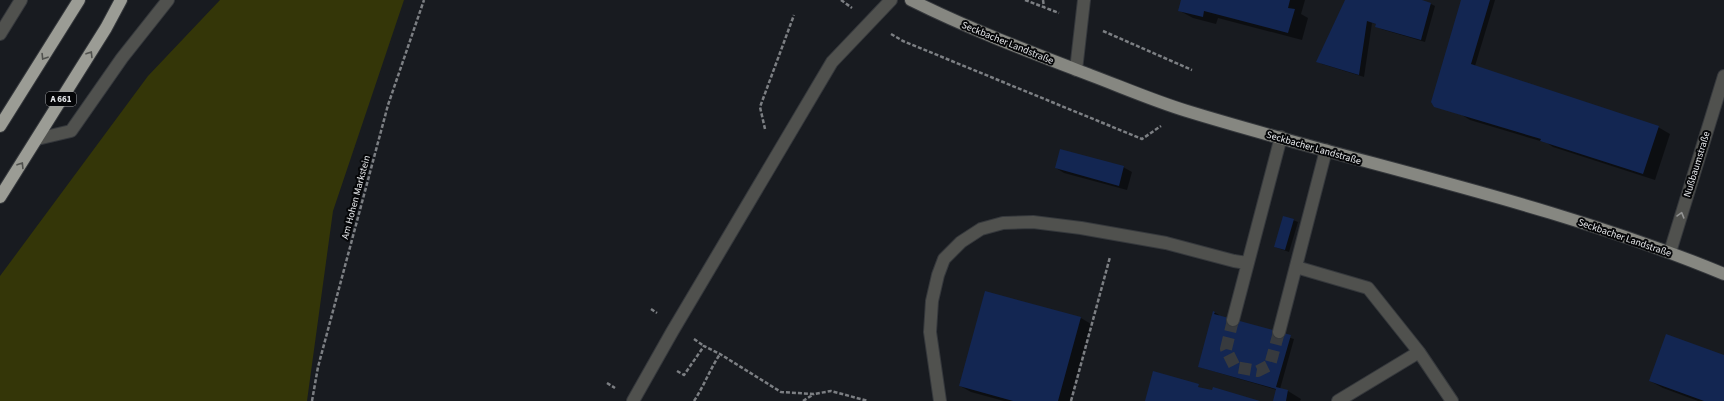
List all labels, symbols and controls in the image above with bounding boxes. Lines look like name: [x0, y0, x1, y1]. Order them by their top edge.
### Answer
street label: Seckbacher Landstraße: [960, 18, 1056, 68]
one-way arrow: [85, 51, 92, 58]
one-way arrow: [41, 53, 48, 60]
road number: A 661: [46, 92, 76, 106]
street label: Seckbacher Landstraße: [1265, 128, 1363, 168]
street label: Nußbaumstraße: [1680, 130, 1714, 199]
street label: Am Hohen Markstein: [338, 154, 374, 241]
one-way arrow: [16, 162, 23, 169]
one-way arrow: [1676, 211, 1685, 218]
street label: Seckbacher Landstraße: [1576, 215, 1673, 261]

